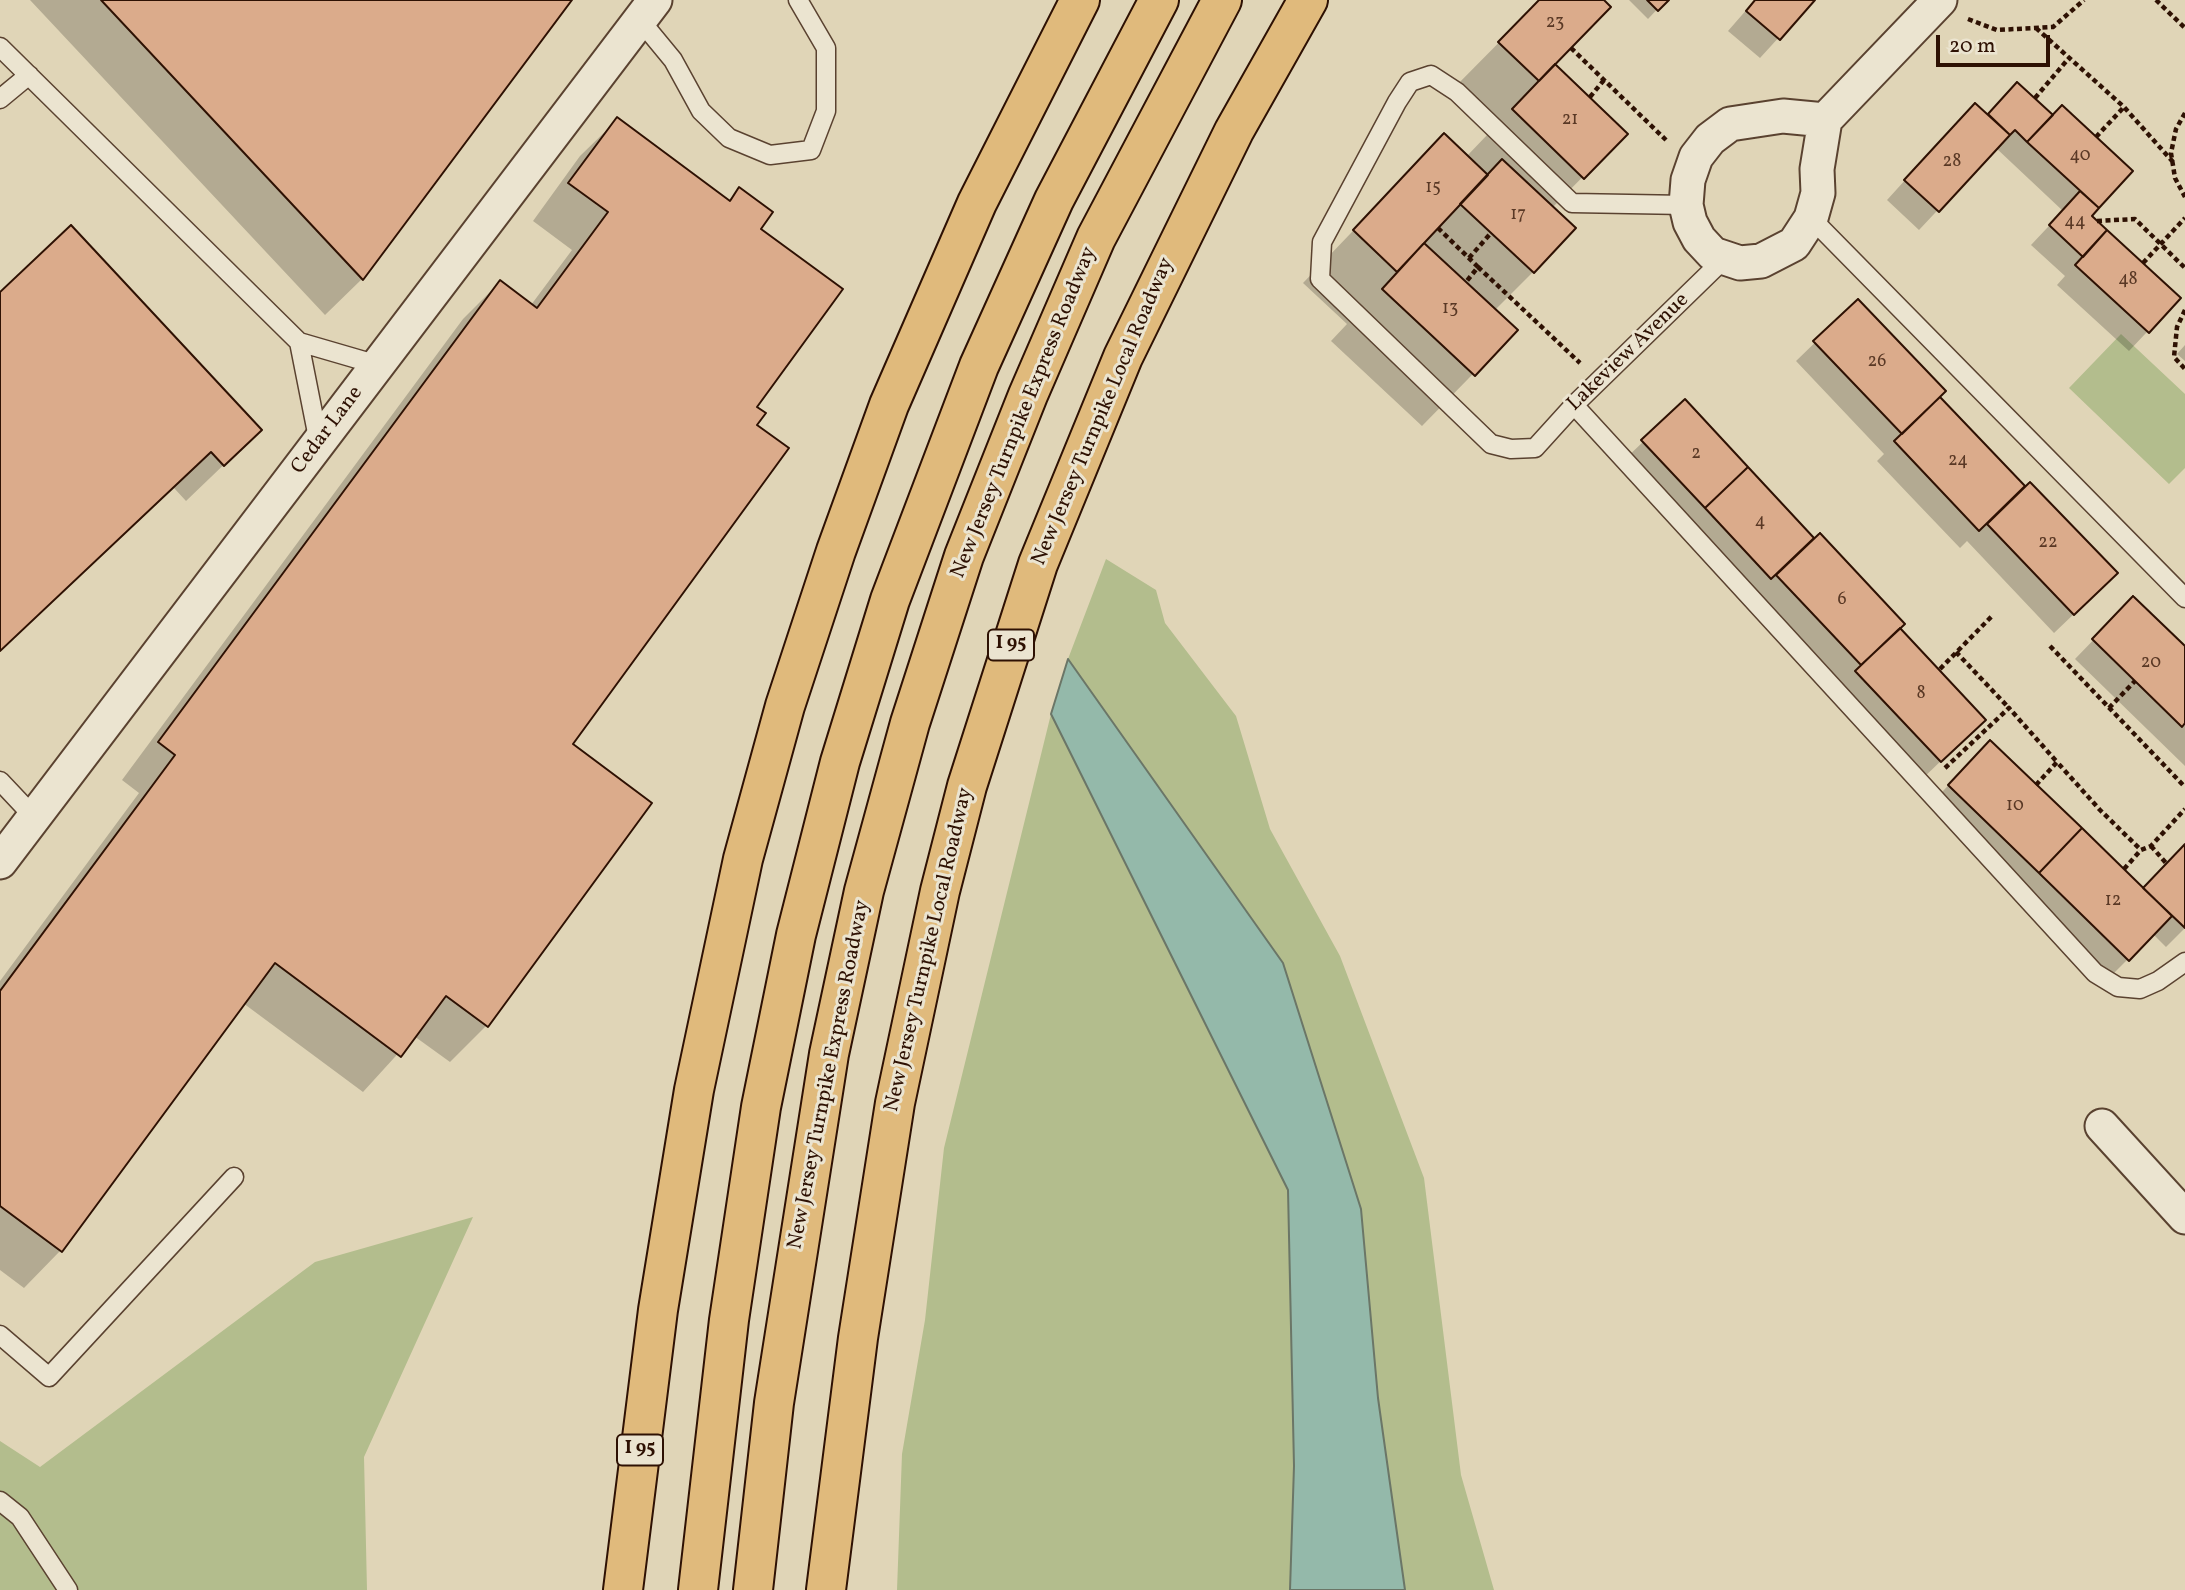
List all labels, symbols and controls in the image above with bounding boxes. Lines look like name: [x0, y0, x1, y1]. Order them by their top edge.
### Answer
house number: 23: [1546, 13, 1564, 35]
scale bar: [1940, 21, 2054, 65]
text: 20 m: [1949, 32, 1995, 61]
house number: 21: [1562, 110, 1578, 132]
house number: 40: [2069, 146, 2091, 168]
house number: 28: [1943, 152, 1961, 174]
house number: 15: [1425, 178, 1441, 200]
house number: 17: [1510, 205, 1526, 227]
house number: 44: [2064, 212, 2086, 234]
street label: New Jersey Turnpike Express Roadway: [947, 244, 1103, 582]
street label: New Jersey Turnpike Local Roadway: [1028, 254, 1180, 570]
house number: 48: [2118, 270, 2138, 292]
street label: Lakeview Avenue: [1563, 289, 1695, 417]
house number: 13: [1442, 299, 1458, 321]
house number: 26: [1868, 352, 1886, 374]
street label: Cedar Lane: [287, 382, 369, 480]
house number: 2: [1691, 444, 1701, 466]
house number: 24: [1948, 451, 1968, 473]
house number: 4: [1755, 512, 1765, 534]
house number: 22: [2038, 533, 2058, 555]
house number: 6: [1837, 590, 1847, 612]
road number: I 95: [988, 630, 1034, 660]
house number: 20: [2141, 653, 2161, 675]
house number: 8: [1916, 684, 1926, 706]
street label: New Jersey Turnpike Local Roadway: [880, 785, 980, 1115]
house number: 10: [2006, 796, 2024, 818]
house number: 12: [2105, 891, 2121, 913]
street label: New Jersey Turnpike Express Roadway: [784, 898, 876, 1252]
road number: I 95: [617, 1434, 663, 1466]

